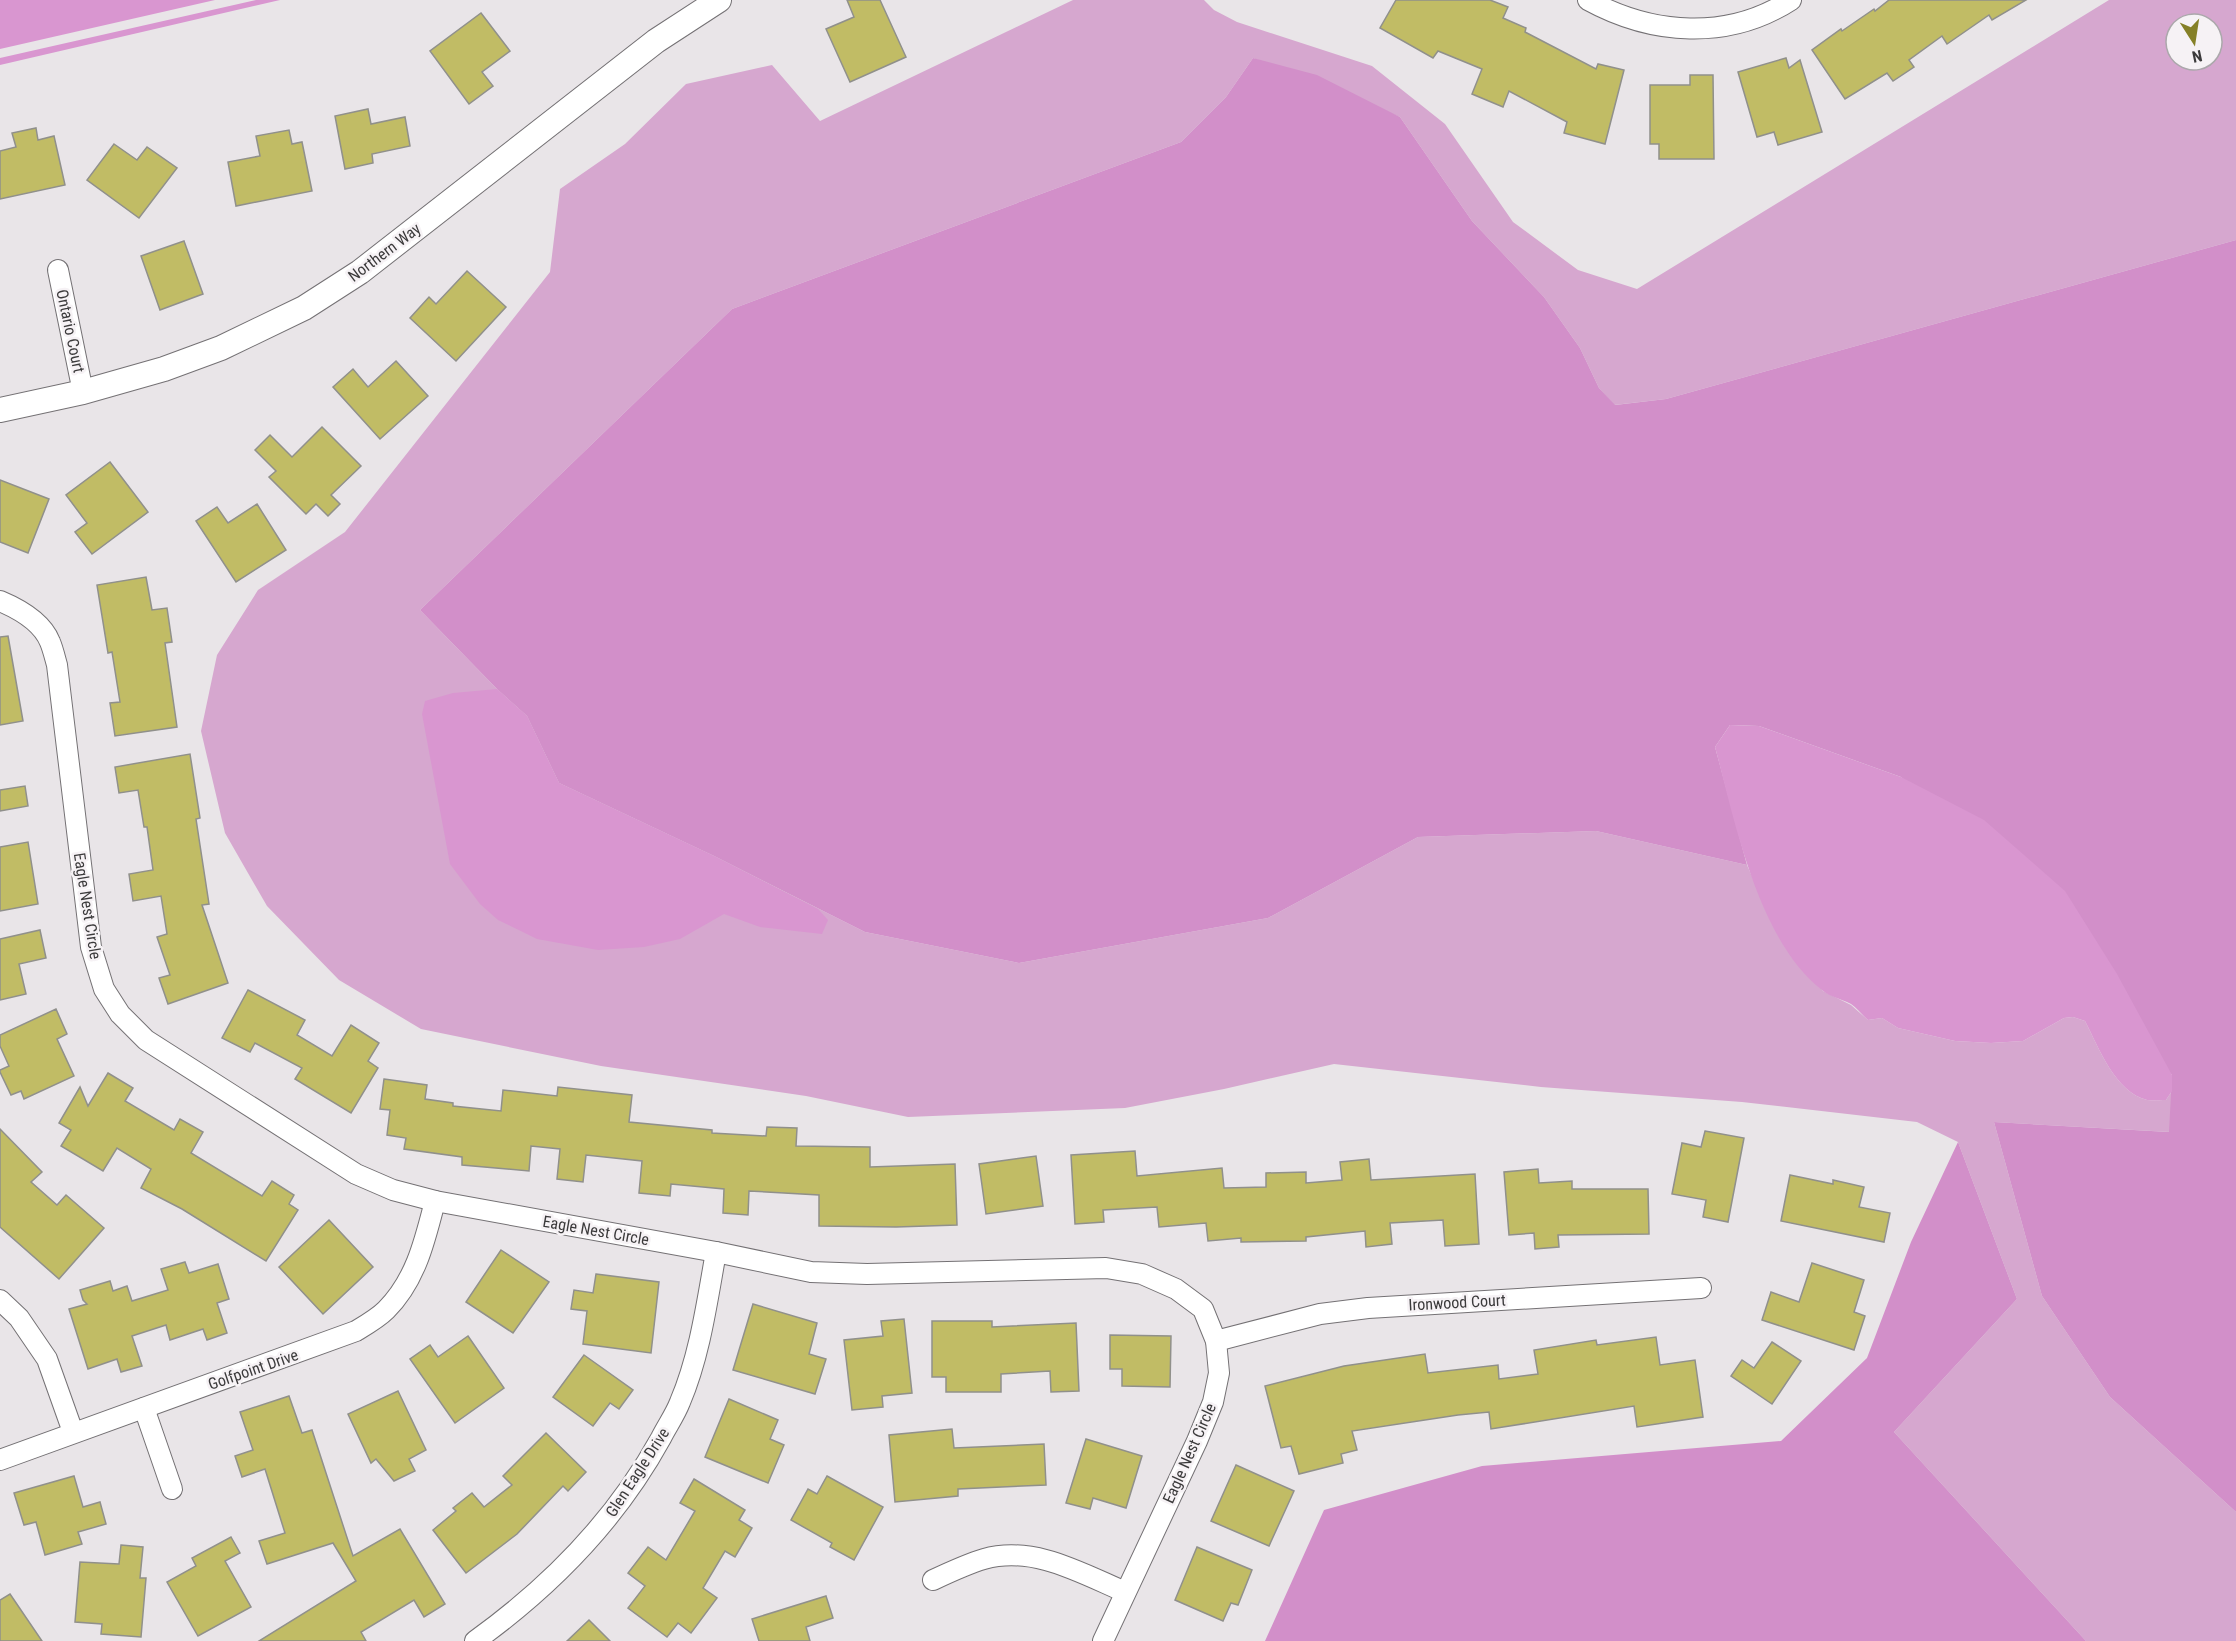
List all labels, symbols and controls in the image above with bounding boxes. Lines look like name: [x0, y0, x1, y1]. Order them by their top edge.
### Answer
north arrow: [2164, 12, 2224, 72]
text: N: [2190, 46, 2204, 66]
street label: Northern Way: [344, 219, 424, 286]
street label: Ontario Court: [52, 288, 89, 375]
street label: Eagle Nest Circle: [70, 852, 105, 961]
street label: Eagle Nest Circle: [541, 1212, 650, 1249]
street label: Ironwood Court: [1408, 1290, 1506, 1315]
street label: Golfpoint Drive: [206, 1345, 301, 1394]
street label: Eagle Nest Circle: [1159, 1400, 1220, 1506]
street label: Glen Eagle Drive: [602, 1424, 673, 1520]

